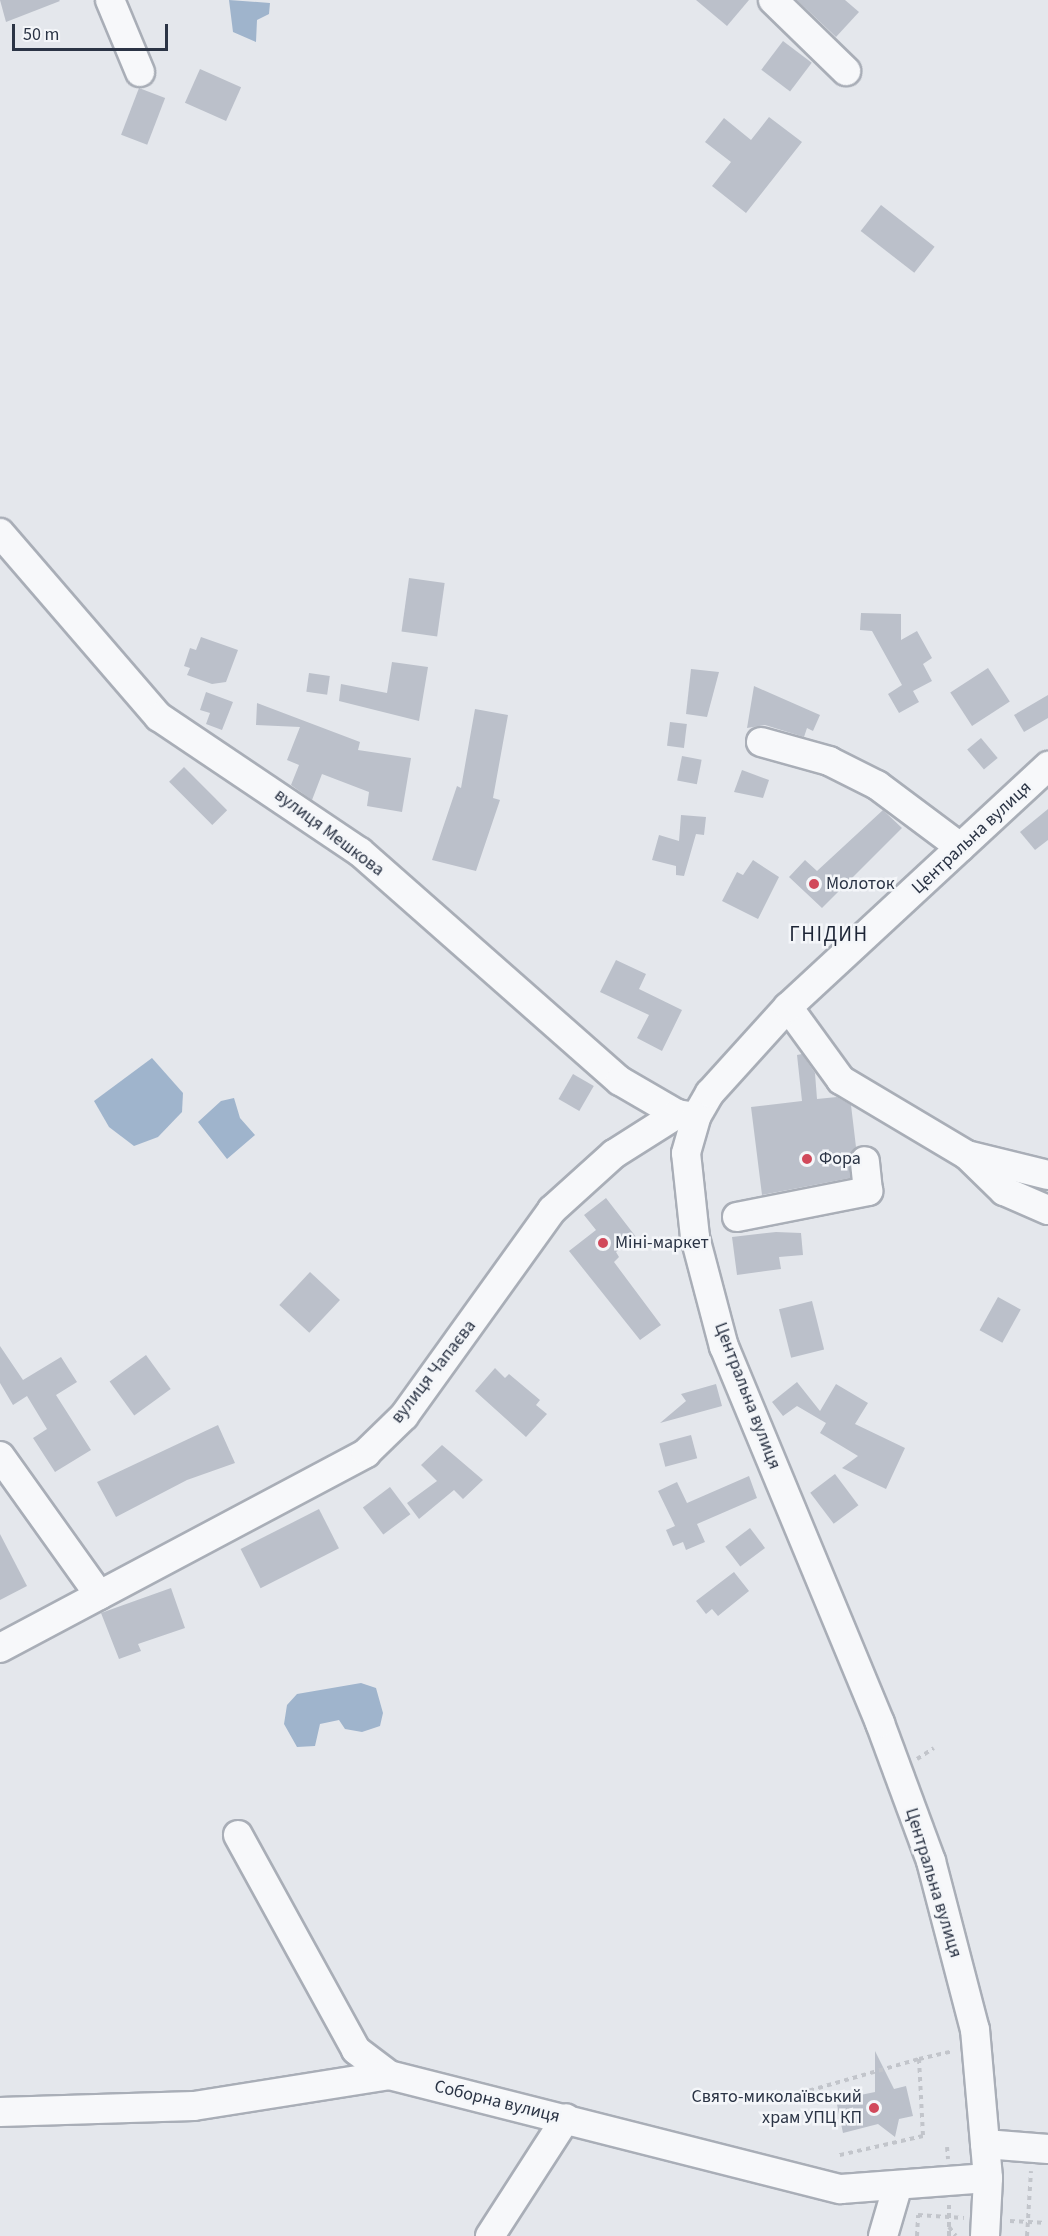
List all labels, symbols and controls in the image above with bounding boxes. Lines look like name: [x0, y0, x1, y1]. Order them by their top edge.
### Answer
scale bar: [15, 12, 171, 50]
text: 50 m: [23, 22, 59, 47]
street label: Центральна вулиця: [908, 777, 1036, 899]
street label: вулиця Мешкова: [270, 785, 388, 881]
place label: Молоток: [826, 873, 895, 895]
marker: Молоток: [807, 877, 821, 891]
district label: ГНІДИН: [789, 921, 869, 947]
place label: Фора: [819, 1148, 861, 1170]
marker: Фора: [800, 1152, 814, 1166]
place label: Міні-маркет: [615, 1232, 709, 1254]
marker: Міні-маркет: [596, 1236, 610, 1250]
street label: вулиця Чапаєва: [387, 1316, 481, 1428]
street label: Центральна вулиця: [709, 1320, 785, 1472]
street label: Центральна вулиця: [900, 1806, 966, 1960]
street label: Соборна вулиця: [432, 2076, 562, 2128]
place label: Свято-миколаївський храм УПЦ КП: [691, 2087, 862, 2130]
marker: Свято-миколаївський храм УПЦ КП: [867, 2101, 881, 2115]

